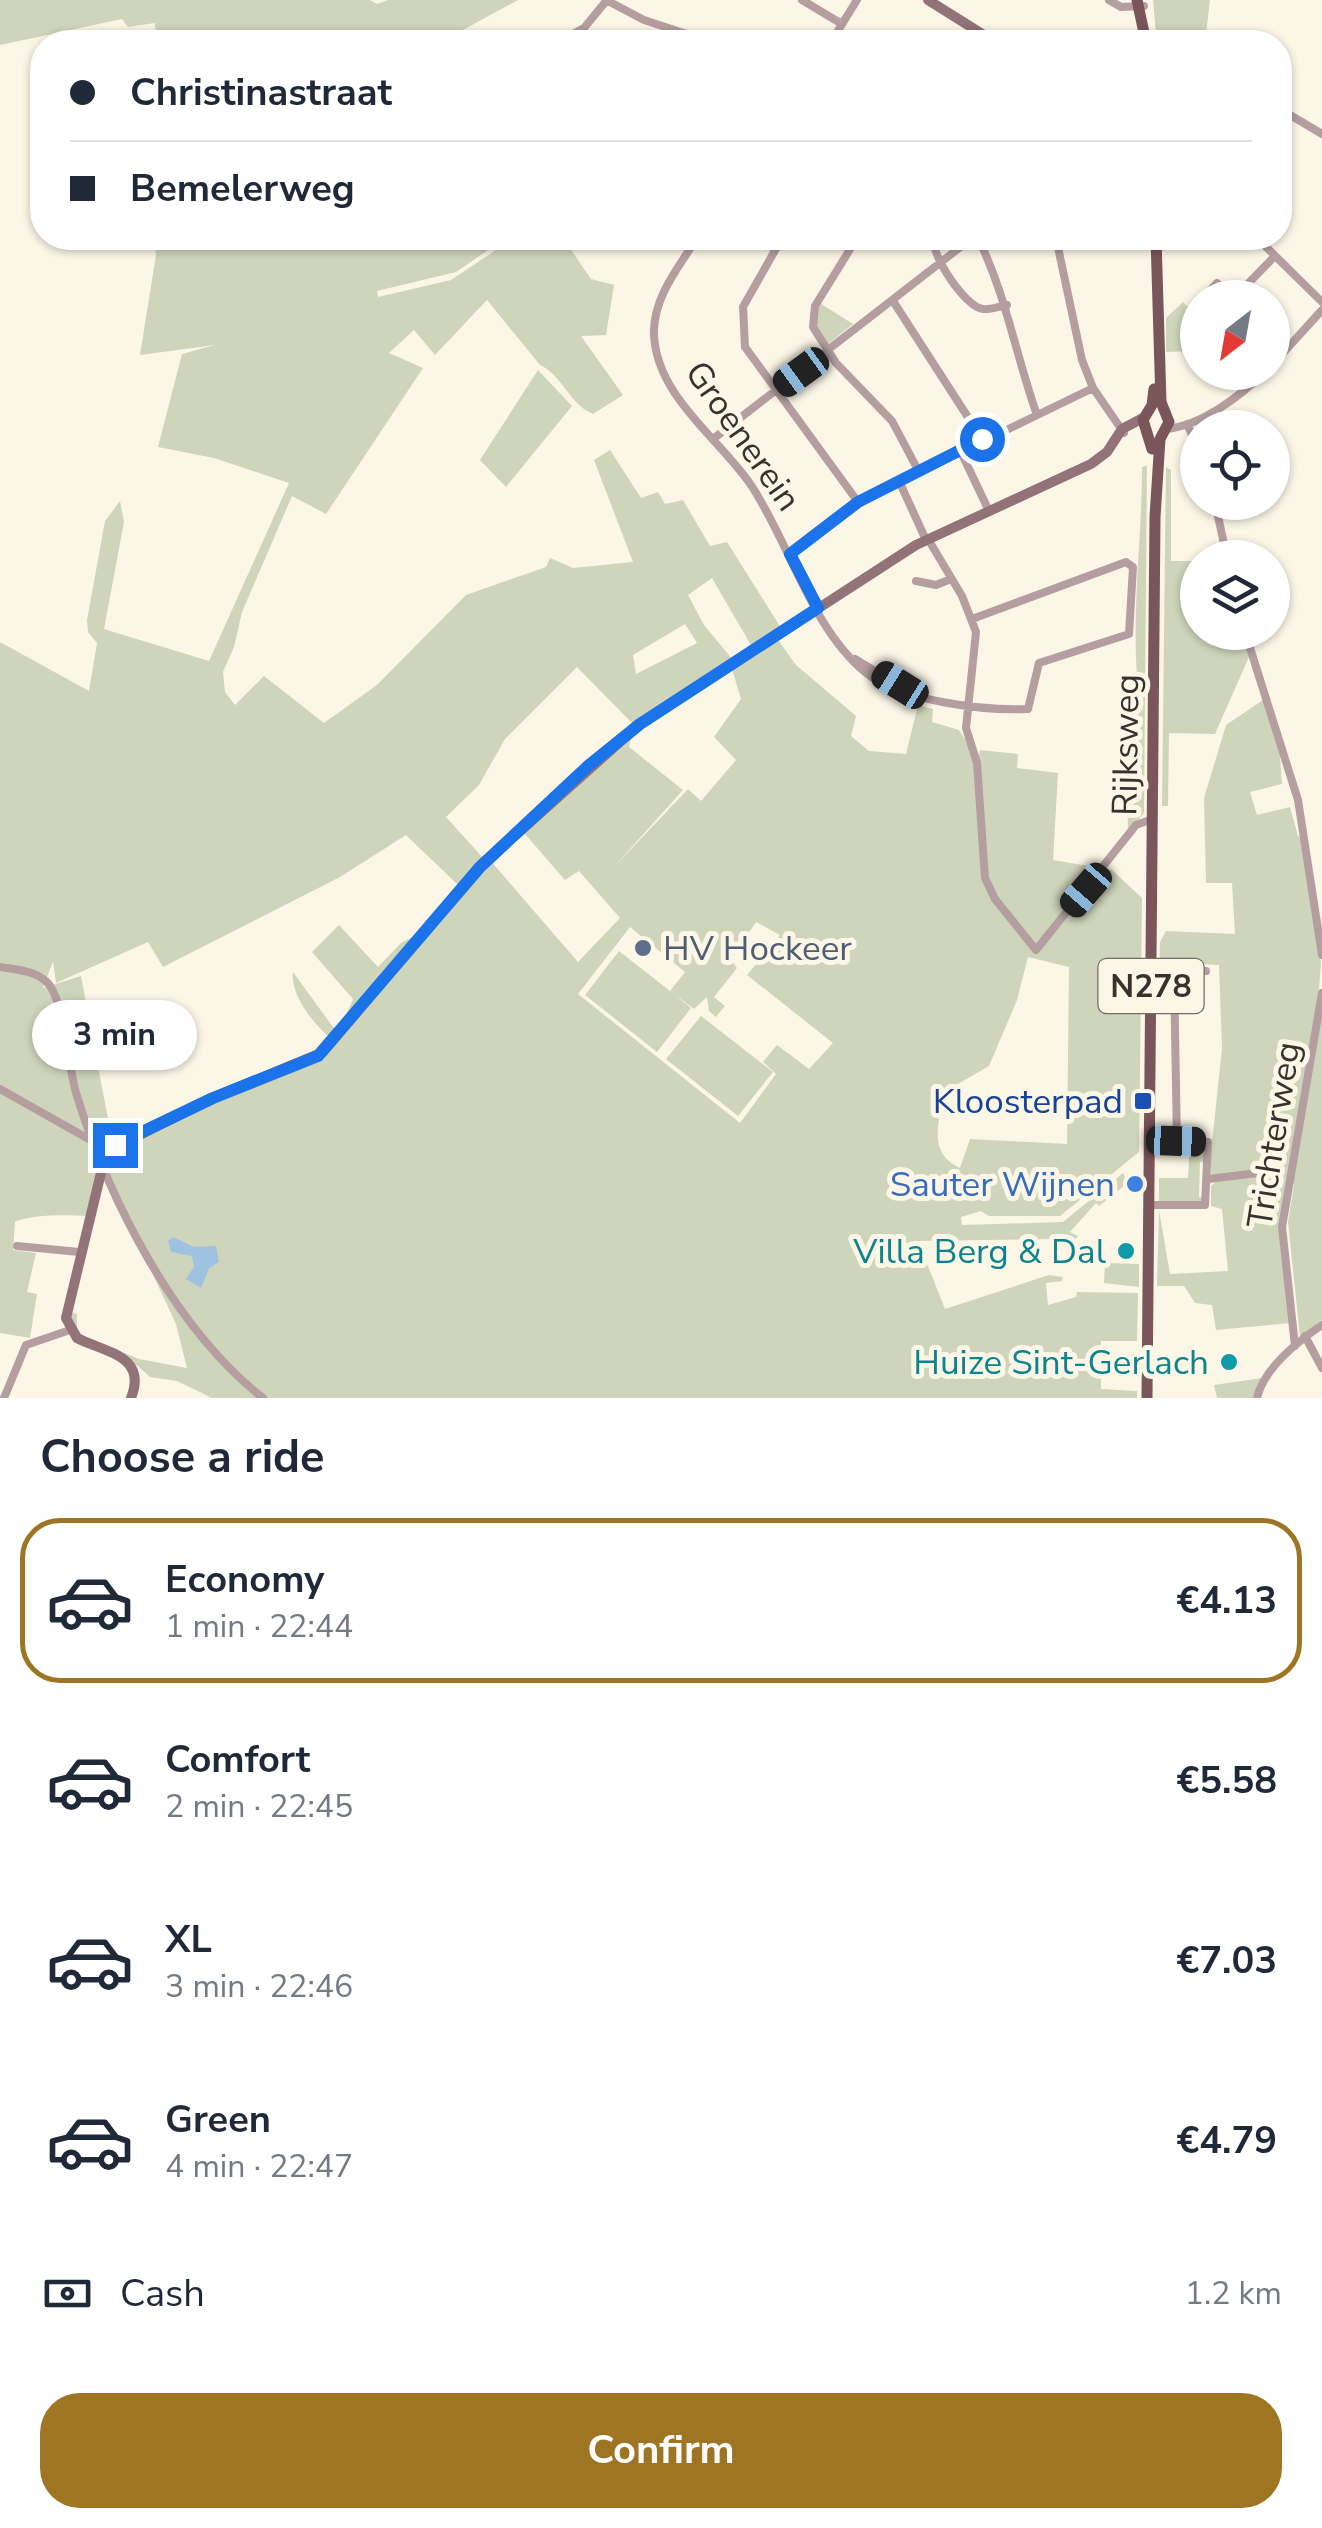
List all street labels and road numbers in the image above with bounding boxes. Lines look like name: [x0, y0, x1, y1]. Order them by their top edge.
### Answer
street label: Groenerein: [674, 352, 812, 520]
street label: Rijksweg: [1101, 674, 1151, 816]
road number: N278: [1098, 959, 1204, 1013]
street label: Trichterweg: [1236, 1039, 1312, 1231]

